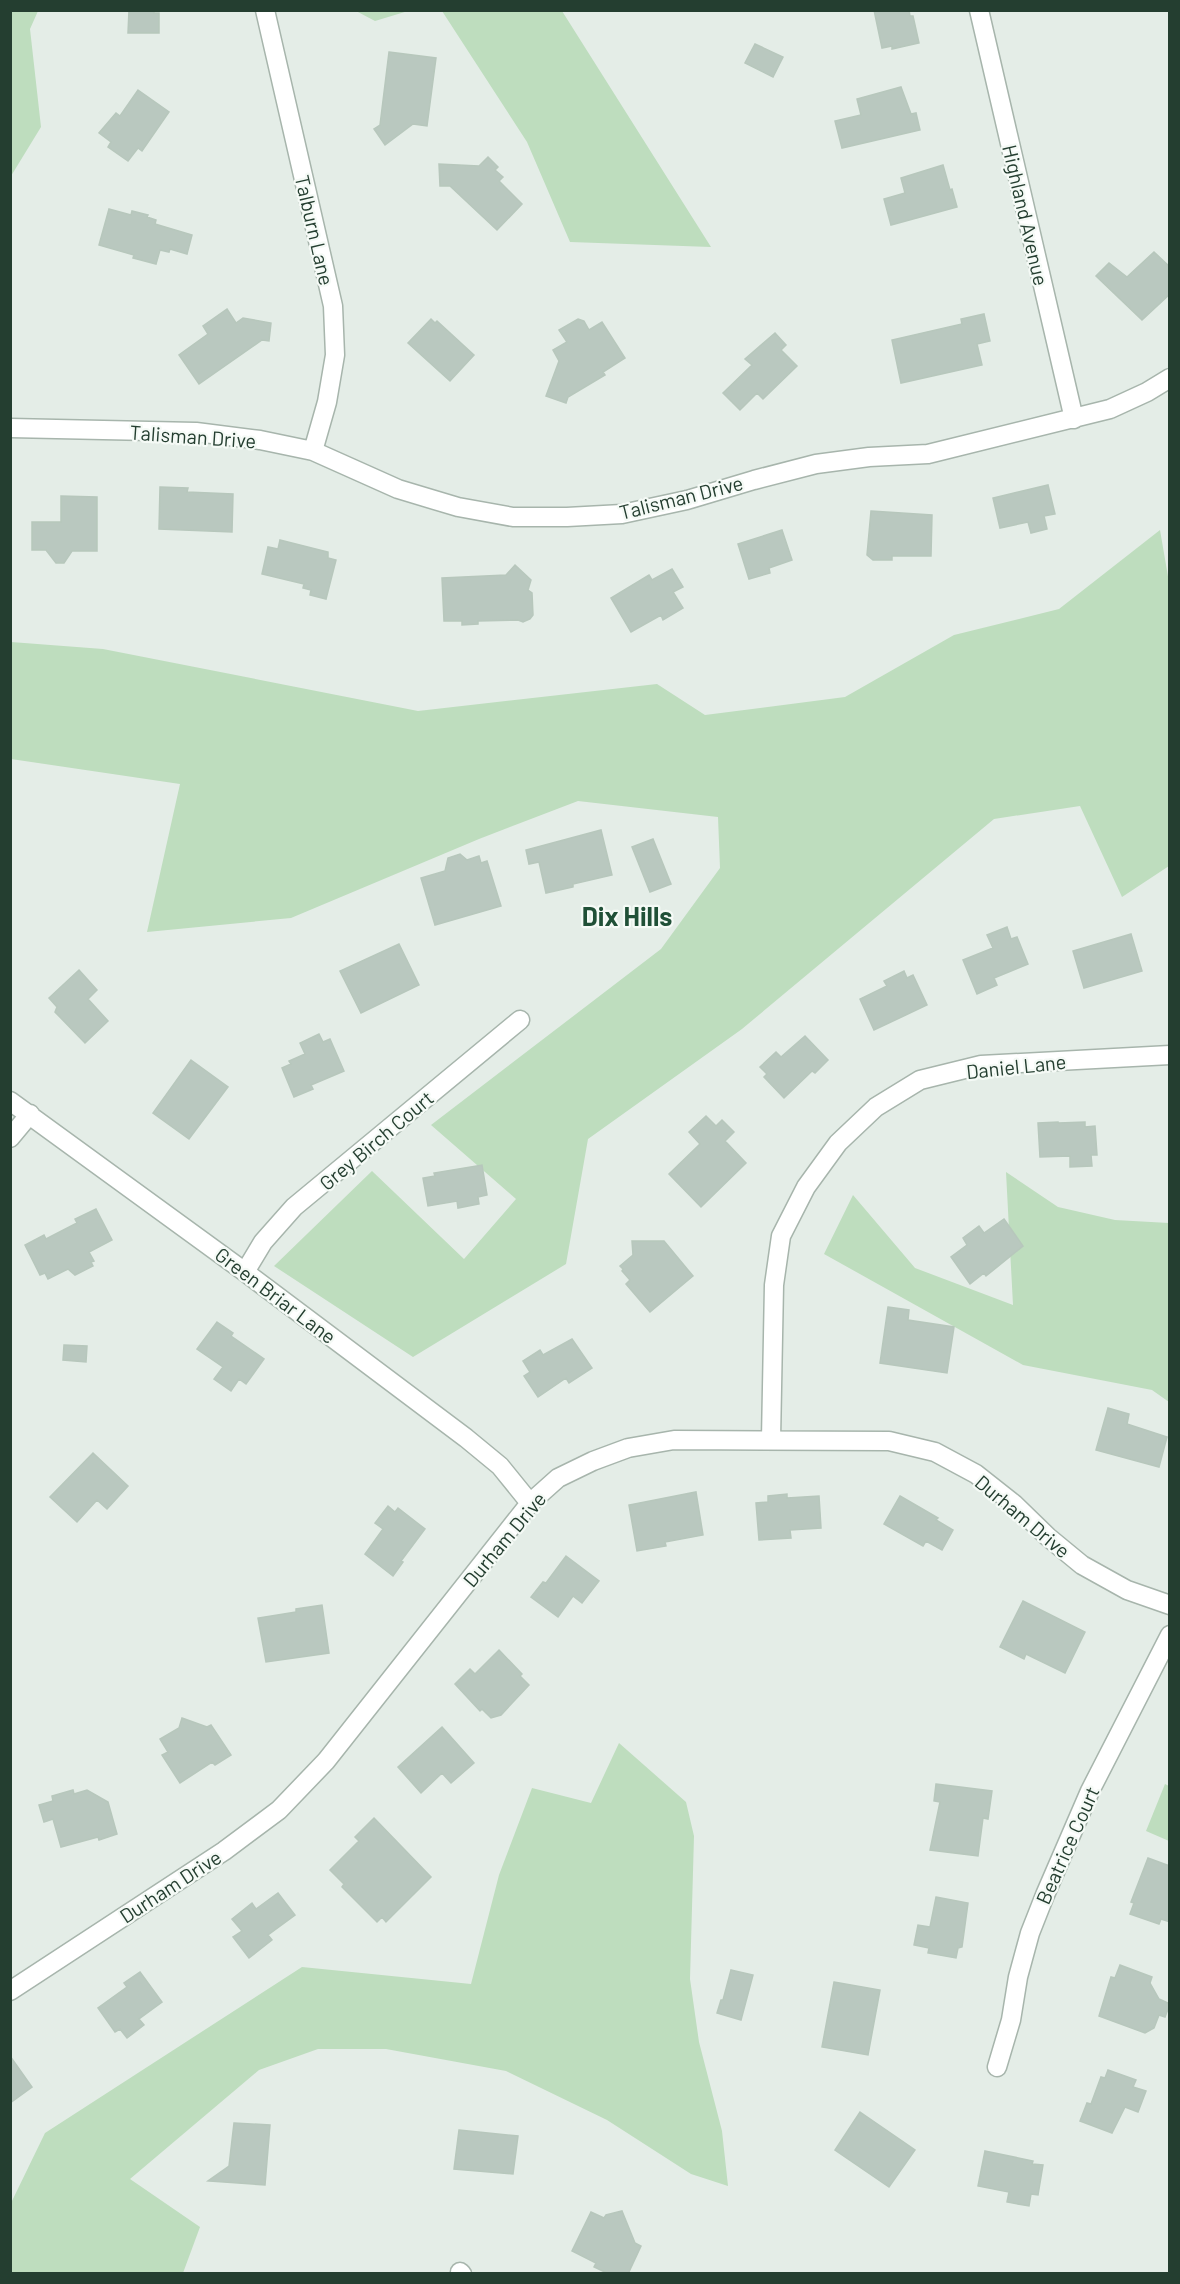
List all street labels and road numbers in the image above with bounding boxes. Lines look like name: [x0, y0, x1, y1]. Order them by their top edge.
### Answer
street label: Highland Avenue: [998, 142, 1054, 288]
street label: Talburn Lane: [291, 172, 339, 288]
street label: Talisman Drive: [129, 420, 257, 452]
street label: Talisman Drive: [617, 470, 745, 524]
street label: Daniel Lane: [965, 1049, 1067, 1083]
street label: Grey Birch Court: [314, 1085, 438, 1195]
street label: Green Briar Lane: [211, 1242, 341, 1348]
street label: Durham Drive: [971, 1469, 1075, 1563]
street label: Durham Drive: [457, 1487, 551, 1591]
street label: Beatrice Court: [1030, 1782, 1104, 1908]
street label: Durham Drive: [115, 1844, 225, 1928]

